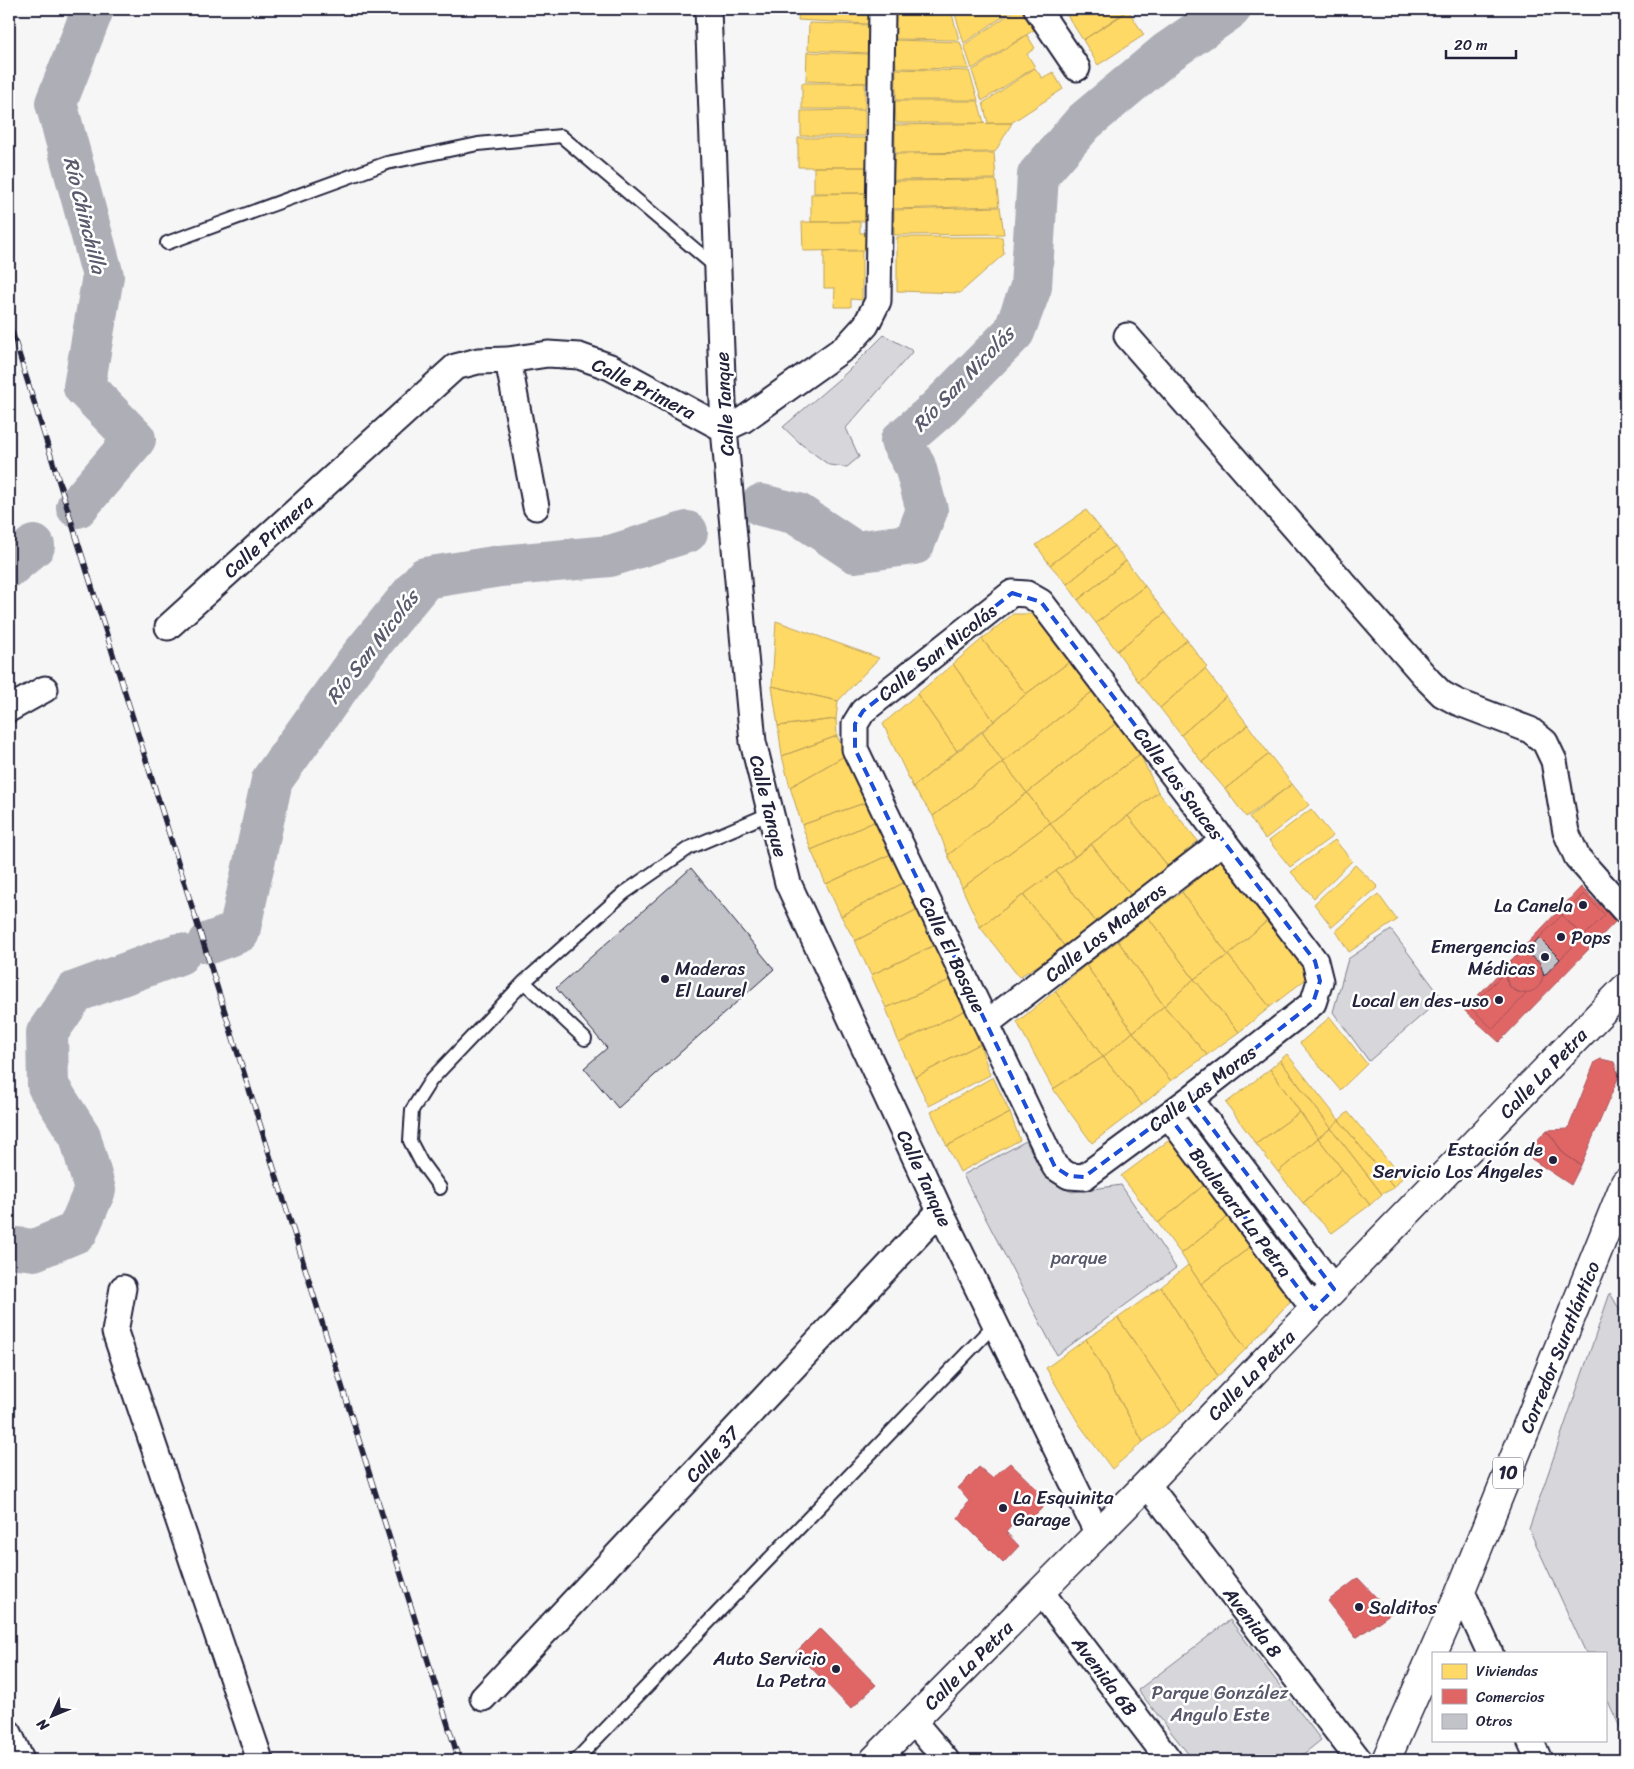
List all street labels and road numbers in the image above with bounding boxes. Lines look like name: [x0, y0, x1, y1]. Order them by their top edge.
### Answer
street label: Calle Primera: [586, 348, 702, 429]
street label: Calle Tanque: [705, 351, 744, 457]
street label: Calle Primera: [215, 486, 322, 586]
street label: Calle San Nicolás: [870, 595, 1004, 710]
street label: Calle Los Sauces: [1125, 719, 1233, 847]
street label: Calle Tanque: [740, 751, 797, 861]
street label: Calle Los Maderos: [1037, 874, 1174, 991]
street label: Calle El Bosque: [910, 890, 995, 1019]
street label: Calle La Petra: [1491, 1020, 1596, 1127]
street label: Calle Las Moras: [1141, 1036, 1264, 1140]
street label: Calle Tanque: [888, 1124, 962, 1233]
street label: Boulevard La Petra: [1180, 1140, 1301, 1285]
street label: Corredor Suratlántico: [1510, 1256, 1609, 1438]
street label: Calle La Petra: [1199, 1322, 1304, 1429]
street label: Calle 37: [677, 1417, 748, 1491]
road number: 10: [1493, 1458, 1523, 1489]
street label: Avenida 8: [1214, 1579, 1291, 1666]
street label: Calle La Petra: [916, 1612, 1022, 1718]
street label: Avenida 6B: [1063, 1628, 1146, 1724]

